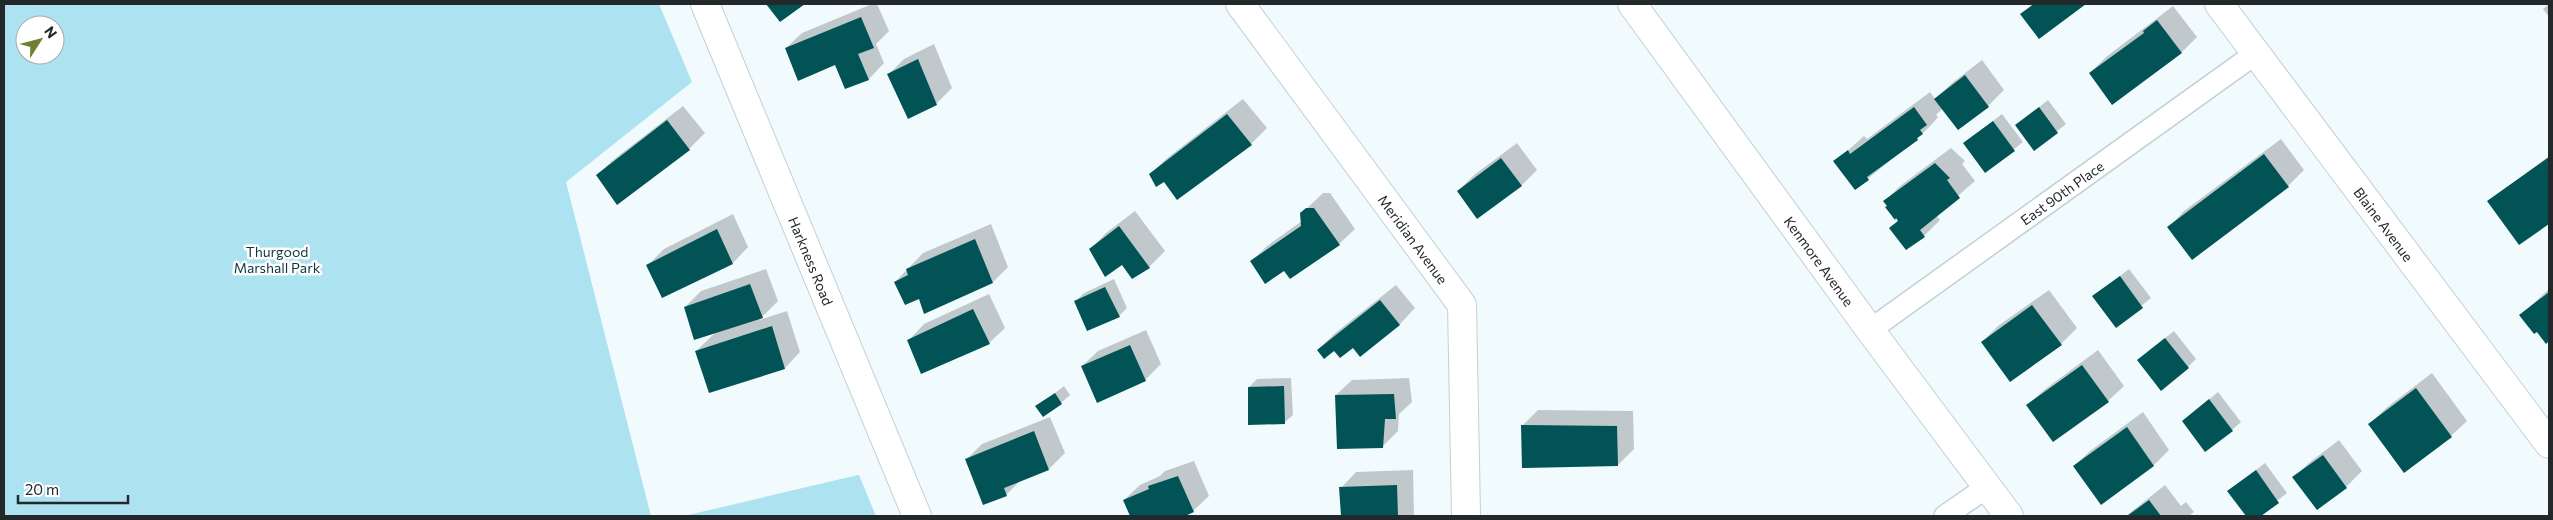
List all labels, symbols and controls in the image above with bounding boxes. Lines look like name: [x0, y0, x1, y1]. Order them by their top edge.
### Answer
north arrow: [15, 15, 65, 65]
text: N: [41, 23, 61, 41]
street label: East 90th Place: [2017, 157, 2107, 228]
street label: Blaine Avenue: [2351, 184, 2417, 264]
street label: Meridian Avenue: [1375, 191, 1452, 287]
street label: Kenmore Avenue: [1781, 213, 1858, 309]
street label: Harkness Road: [785, 214, 837, 308]
park label: Thurgood Marshall Park: [234, 243, 321, 276]
scale bar: [18, 472, 128, 504]
text: 20 m: [25, 480, 59, 498]

